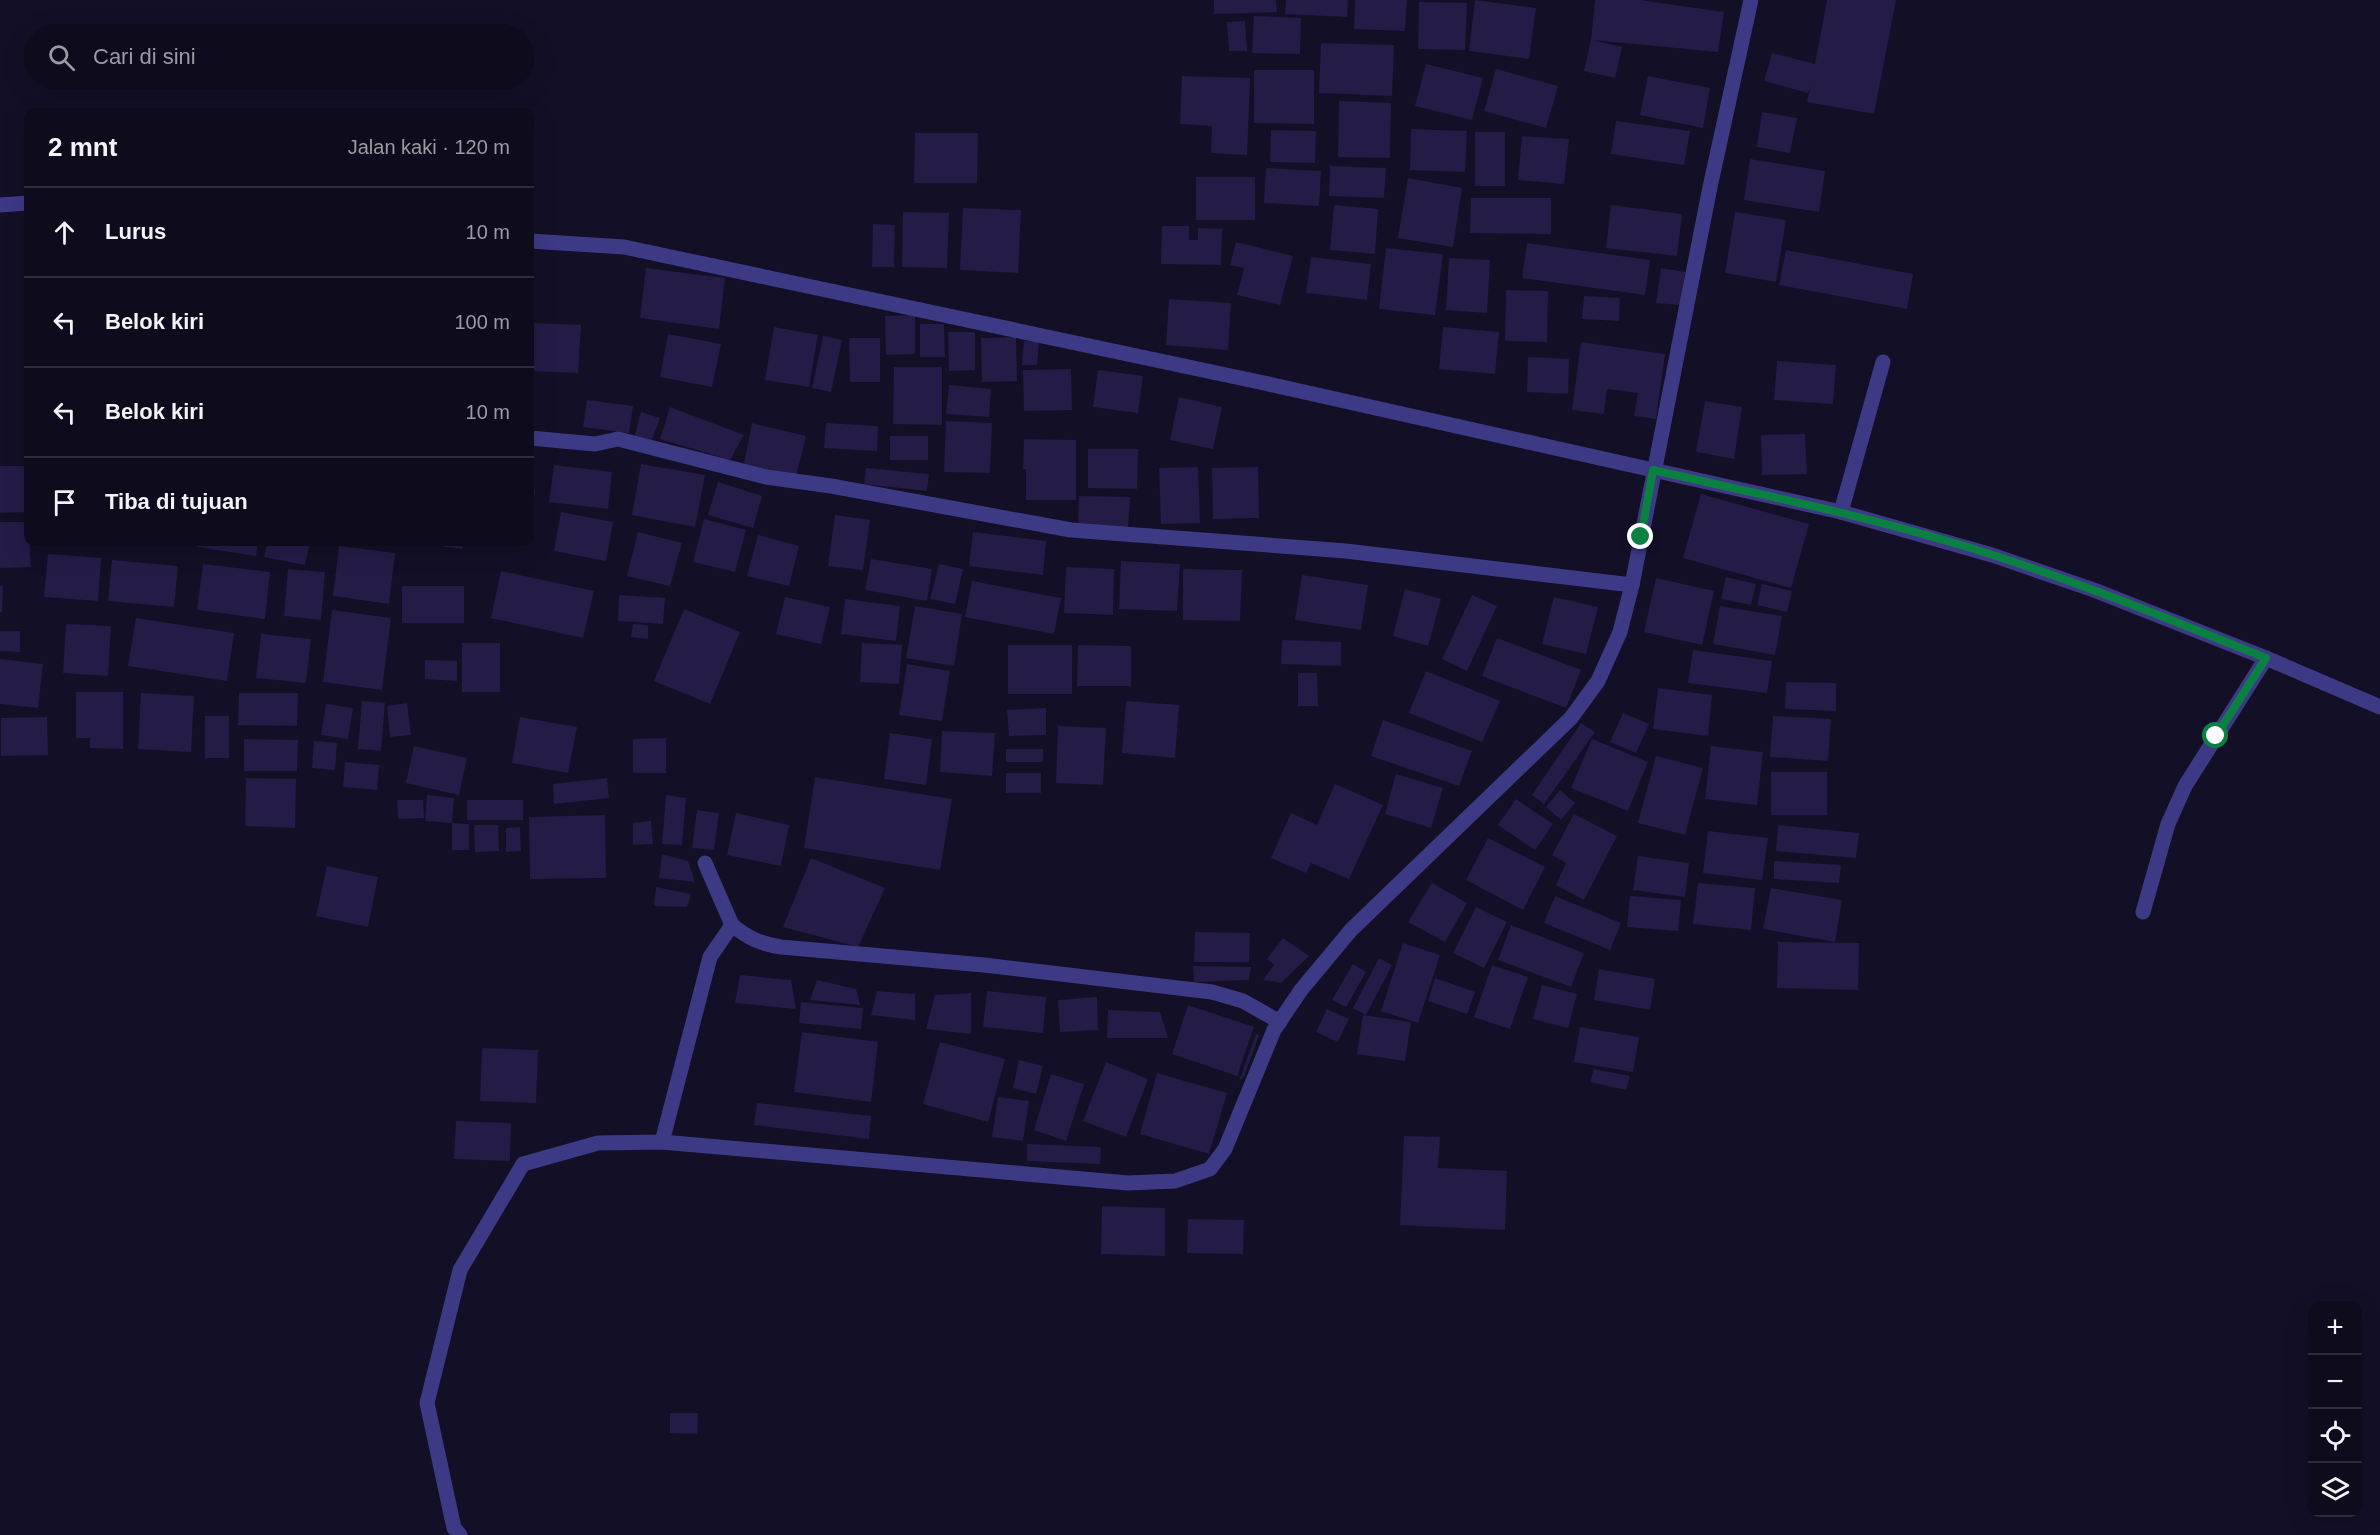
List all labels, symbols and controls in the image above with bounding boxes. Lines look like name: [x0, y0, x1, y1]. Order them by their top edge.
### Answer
search box: [24, 24, 534, 90]
icon: search: [45, 41, 78, 74]
text: Cari di sini: [93, 44, 196, 69]
text: 2 mnt: [48, 132, 117, 162]
text: Jalan kaki · 120 m: [348, 136, 510, 158]
icon: ahead: [48, 216, 81, 249]
text: Lurus: [105, 219, 166, 244]
text: 10 m: [466, 221, 510, 243]
icon: left: [48, 306, 81, 339]
text: Belok kiri: [105, 309, 204, 334]
text: 100 m: [454, 311, 510, 333]
icon: left: [48, 396, 81, 429]
text: Belok kiri: [105, 399, 204, 424]
text: 10 m: [466, 401, 510, 423]
icon: arrive: [48, 486, 81, 519]
text: Tiba di tujuan: [105, 489, 248, 514]
route end: [1627, 523, 1653, 549]
route start: [2202, 722, 2228, 748]
map controls: [2308, 1301, 2362, 1517]
button: +: [2308, 1301, 2362, 1355]
button: −: [2308, 1355, 2362, 1409]
button: locate: [2308, 1409, 2362, 1463]
button: layers: [2308, 1463, 2362, 1517]

